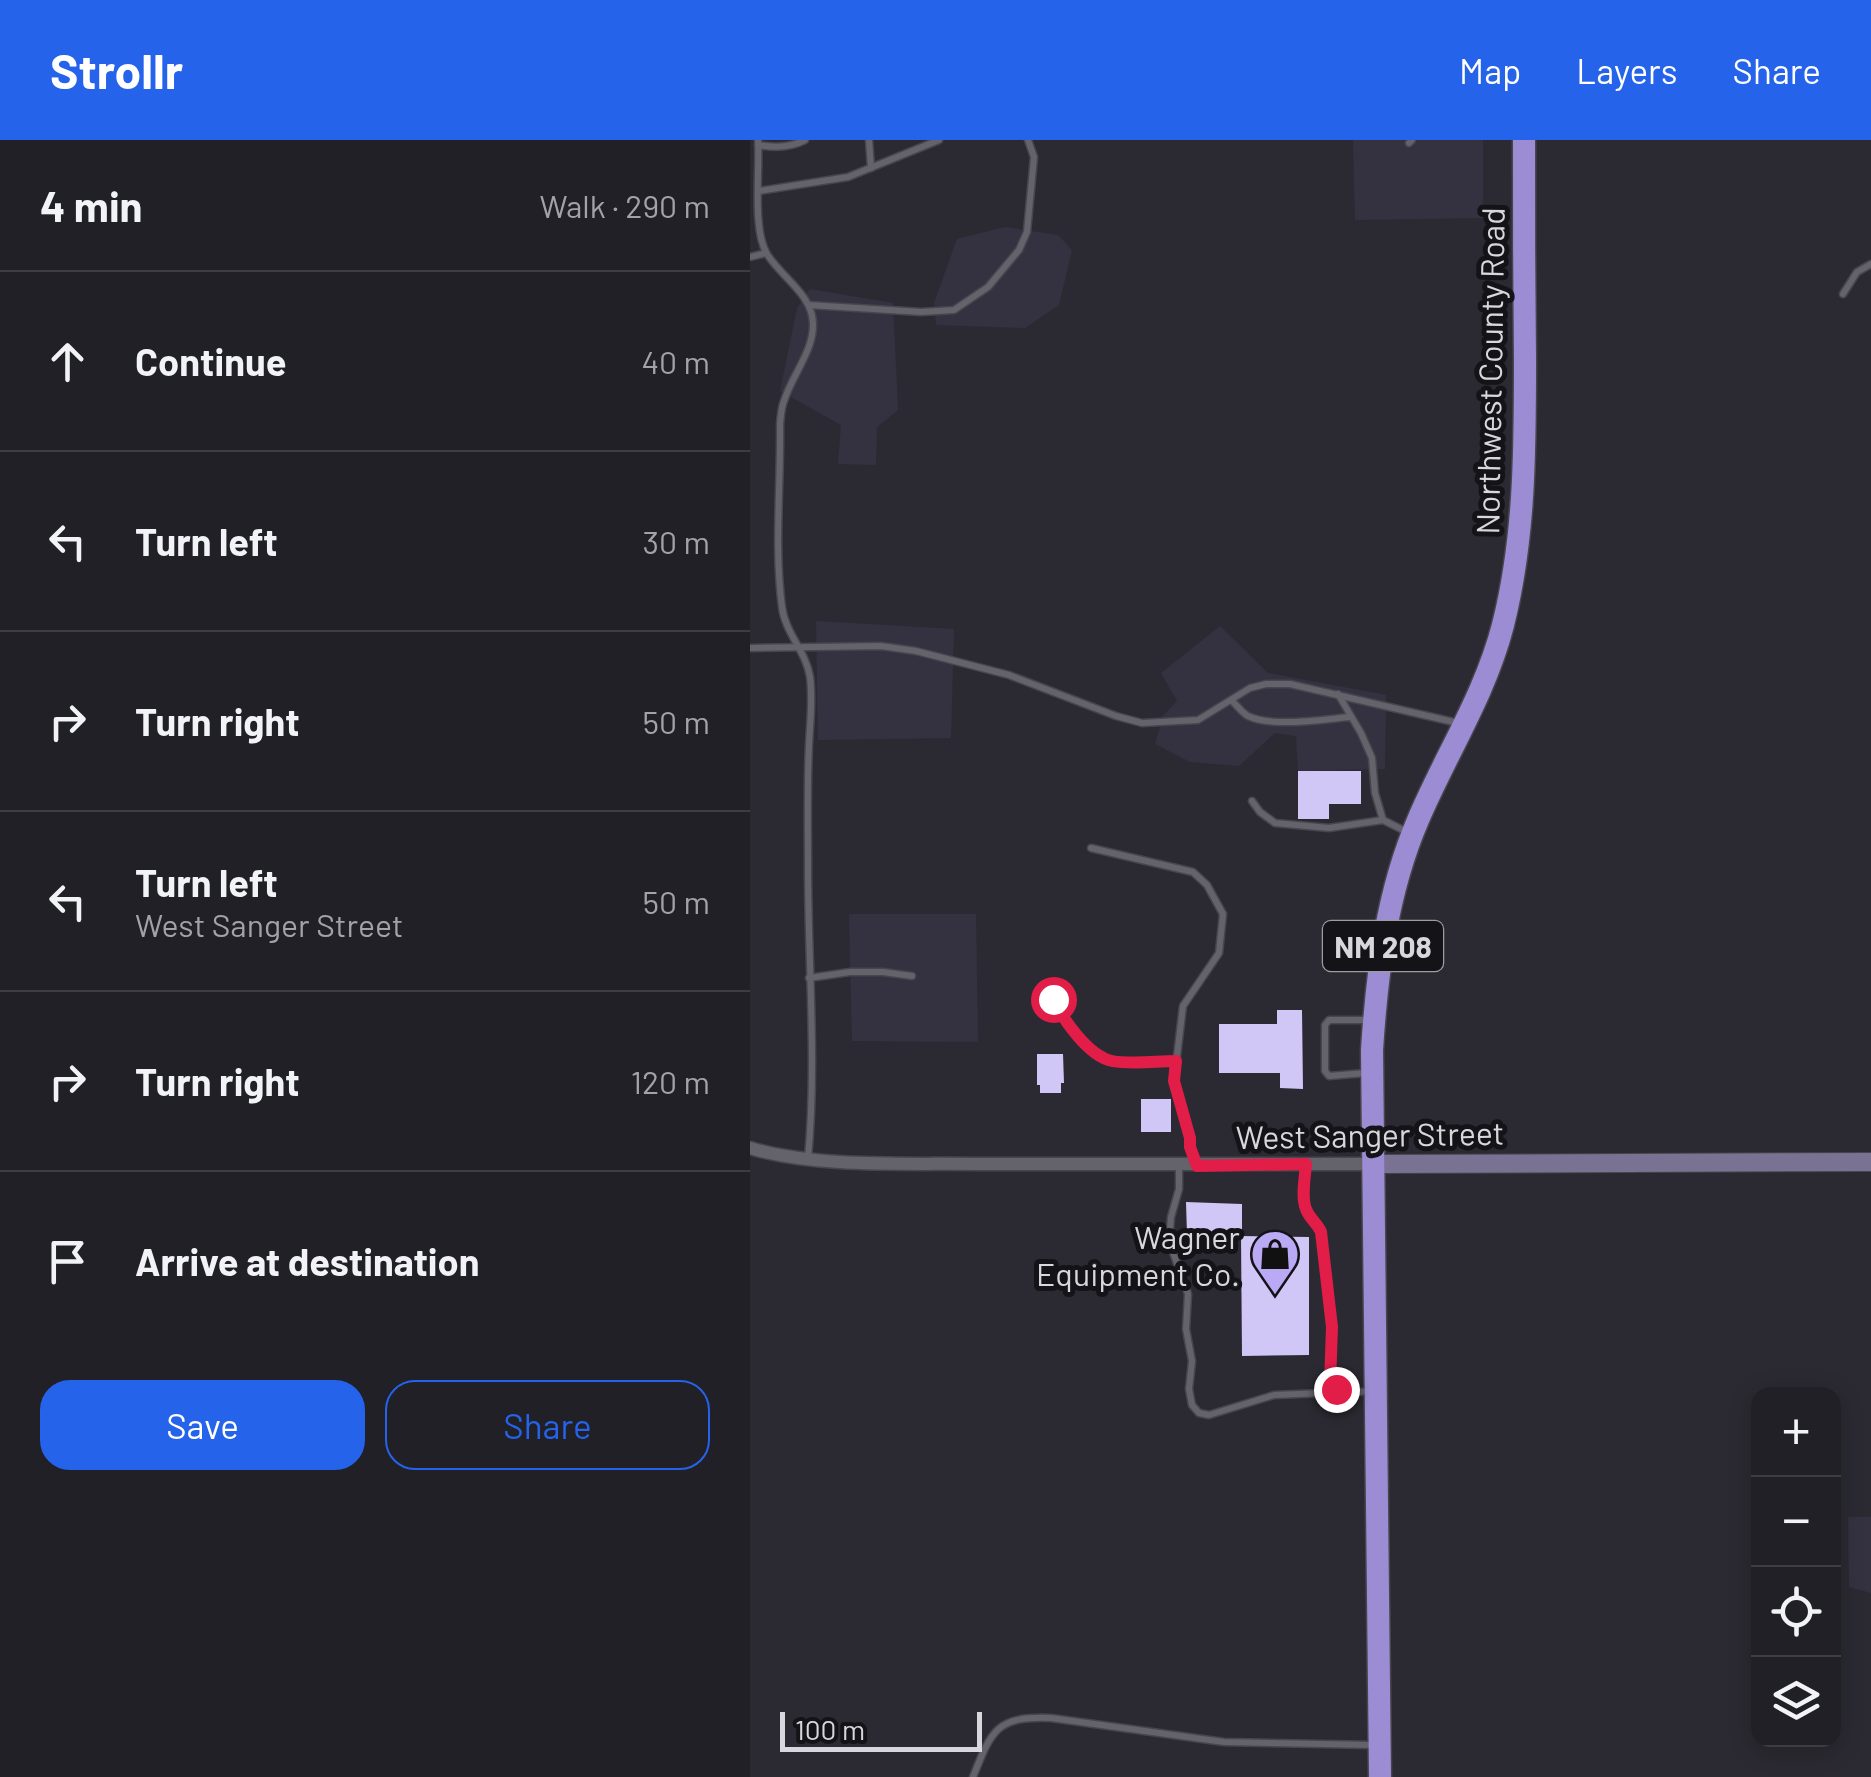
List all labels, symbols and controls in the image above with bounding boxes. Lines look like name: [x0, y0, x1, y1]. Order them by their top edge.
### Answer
text: Strollr: [50, 41, 183, 99]
text: Map: [1459, 49, 1521, 91]
text: Layers: [1576, 49, 1678, 91]
text: Share: [1733, 49, 1821, 91]
text: 4 min: [40, 180, 143, 230]
text: Walk · 290 m: [539, 186, 710, 224]
street label: Northwest County Road: [1467, 207, 1511, 535]
icon: ahead: [40, 334, 95, 389]
text: Continue: [135, 338, 286, 384]
text: 40 m: [641, 342, 710, 380]
icon: left: [40, 514, 95, 569]
text: Turn left: [135, 518, 278, 564]
text: 30 m: [643, 522, 710, 560]
icon: right: [40, 694, 95, 749]
text: Turn right: [135, 698, 300, 744]
text: 50 m: [643, 702, 710, 740]
text: Turn left: [135, 859, 278, 905]
icon: left: [40, 874, 95, 929]
text: 50 m: [643, 882, 710, 920]
text: West Sanger Street: [135, 905, 404, 943]
road number: NM 208: [1323, 921, 1443, 971]
route start: [1031, 977, 1077, 1023]
icon: right: [40, 1054, 95, 1109]
text: Turn right: [135, 1058, 300, 1104]
text: 120 m: [631, 1062, 710, 1100]
street label: West Sanger Street: [1235, 1113, 1505, 1155]
place label: Wagner Equipment Co.: [1036, 1217, 1240, 1292]
shop icon: Wagner Equipment Co.: [1249, 1228, 1301, 1296]
icon: arrive: [40, 1234, 95, 1289]
text: Arrive at destination: [135, 1238, 480, 1284]
route end: [1314, 1367, 1360, 1413]
button: Save: [40, 1380, 365, 1470]
button: Share: [385, 1380, 710, 1470]
map controls: [1751, 1387, 1841, 1747]
button: +: [1751, 1387, 1841, 1477]
button: −: [1751, 1477, 1841, 1567]
button: locate: [1751, 1567, 1841, 1657]
button: layers: [1751, 1657, 1841, 1747]
scale bar: [780, 1707, 982, 1752]
text: 100 m: [795, 1712, 865, 1746]

